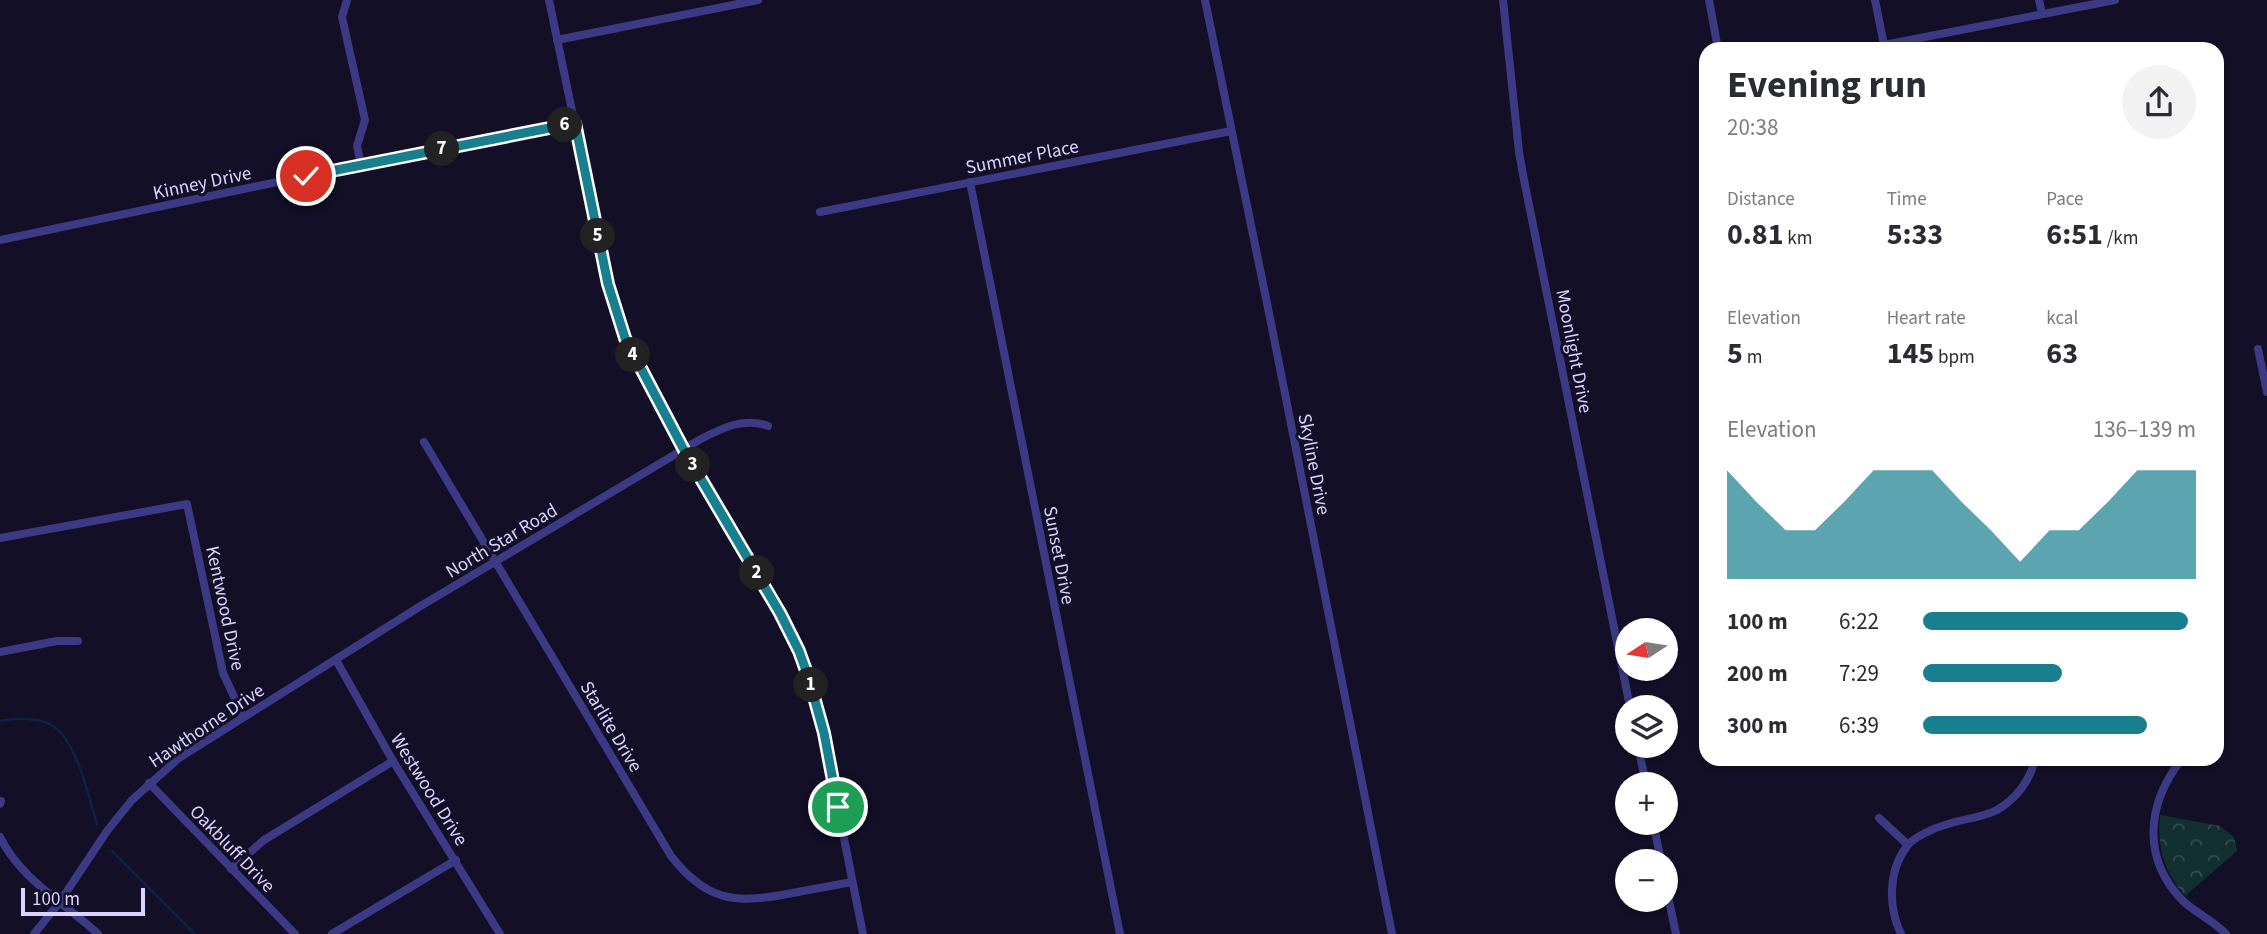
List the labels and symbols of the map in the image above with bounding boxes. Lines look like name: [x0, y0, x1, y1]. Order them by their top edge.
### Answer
pin: 6: [548, 108, 582, 142]
pin: 7: [424, 132, 460, 166]
street label: Summer Place: [963, 133, 1081, 182]
pin: [276, 146, 336, 206]
street label: Kinney Drive: [151, 160, 254, 207]
pin: 5: [580, 218, 616, 254]
street label: Moonlight Drive: [1548, 287, 1599, 416]
pin: 4: [616, 338, 650, 372]
street label: Skyline Drive: [1290, 411, 1337, 517]
pin: 3: [676, 448, 710, 482]
street label: North Star Road: [441, 497, 563, 585]
street label: Sunset Drive: [1036, 504, 1081, 607]
street label: Kentwood Drive: [198, 543, 251, 673]
pin: 2: [740, 556, 774, 590]
north arrow: [1615, 618, 1678, 681]
pin: 1: [794, 668, 828, 702]
street label: Starlite Drive: [573, 676, 649, 777]
street label: Hawthorne Drive: [144, 678, 270, 775]
street label: Westwood Drive: [383, 728, 474, 851]
pin: [808, 777, 868, 837]
street label: Oakbluff Drive: [183, 799, 281, 899]
scale bar: [21, 885, 145, 917]

